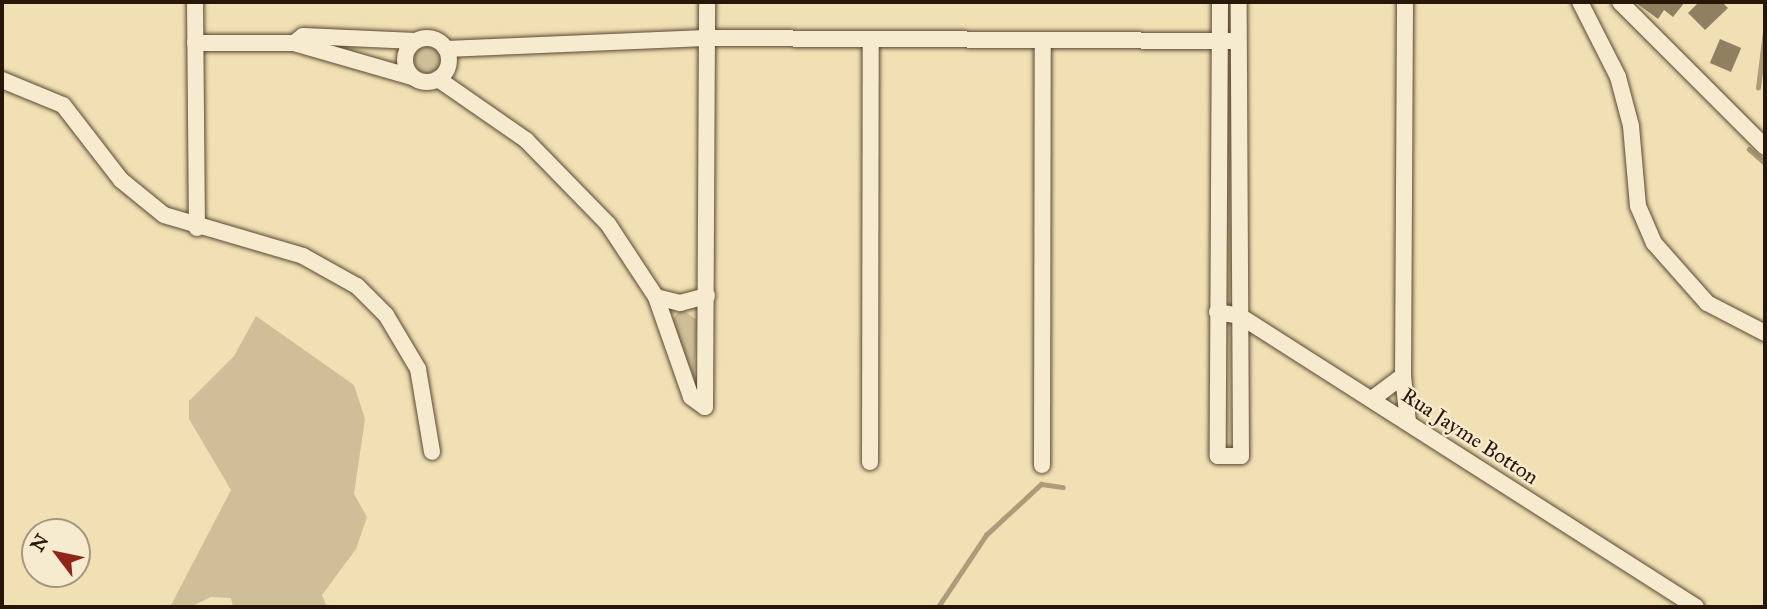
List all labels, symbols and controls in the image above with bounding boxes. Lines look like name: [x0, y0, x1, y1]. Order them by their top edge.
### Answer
street label: Rua Jayme Botton: [1397, 382, 1543, 490]
north arrow: [21, 518, 91, 588]
text: N: [25, 530, 53, 556]

